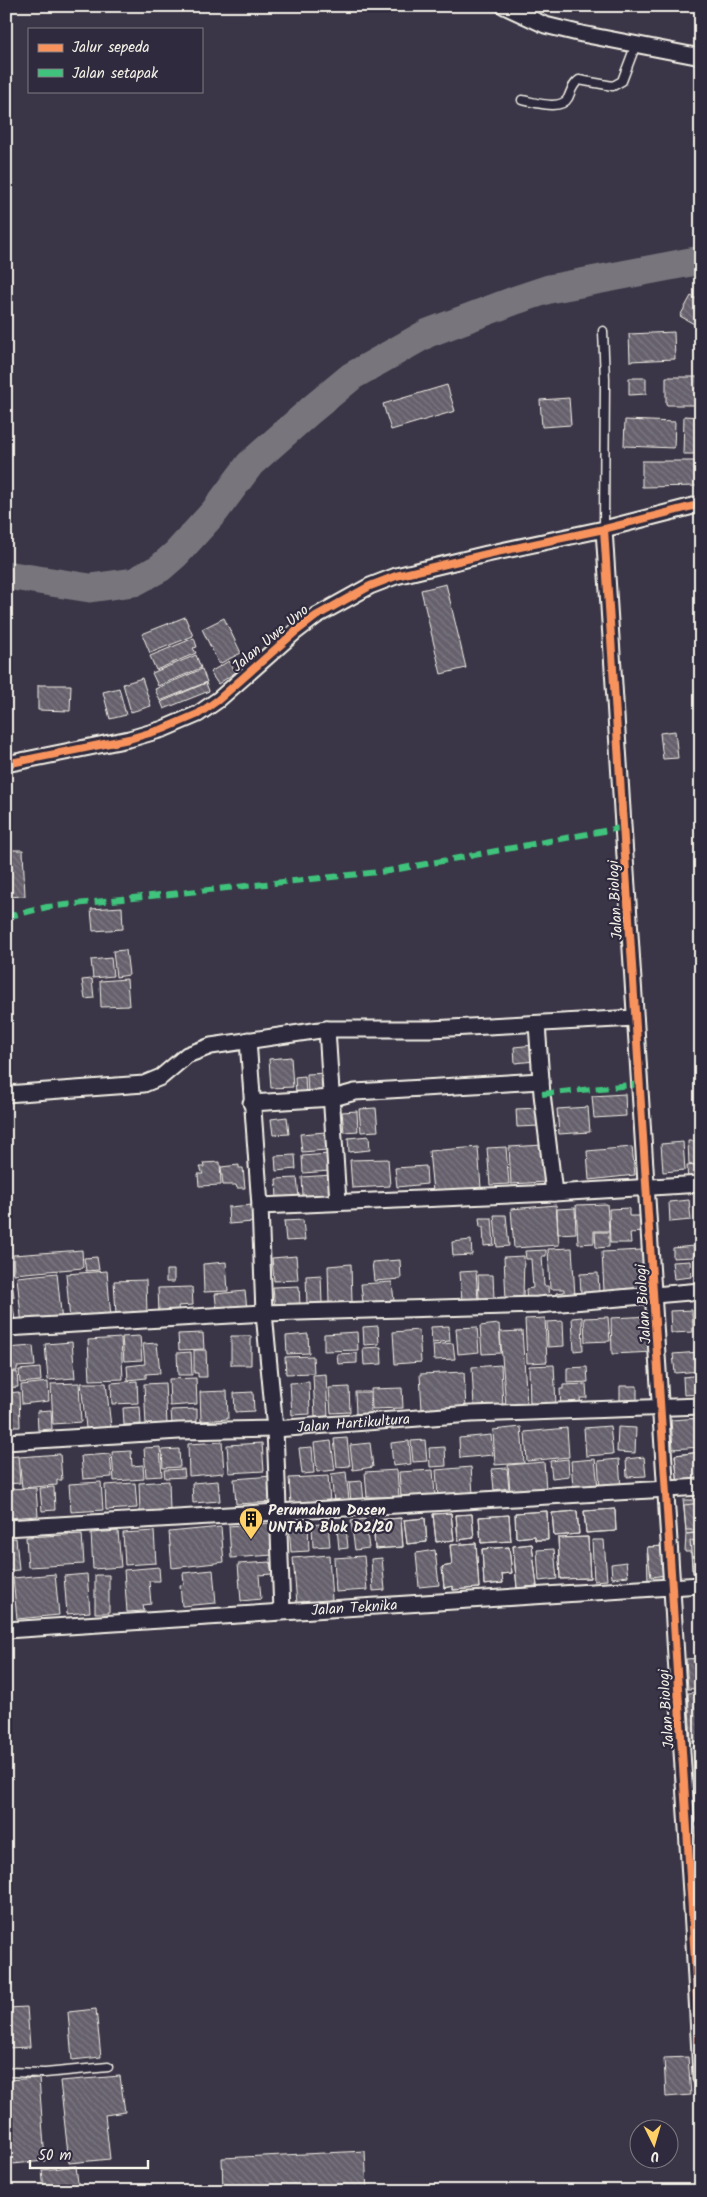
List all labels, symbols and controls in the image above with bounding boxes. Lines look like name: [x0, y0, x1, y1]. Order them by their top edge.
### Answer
legend: [28, 28, 202, 92]
text: Jalur sepeda: [72, 36, 150, 60]
text: Jalan setapak: [72, 62, 159, 86]
street label: Jalan Uwe Uno: [227, 599, 315, 678]
street label: Jalan Biologi: [602, 858, 630, 940]
street label: Jalan Biologi: [629, 1262, 659, 1345]
street label: Jalan Hartikultura: [296, 1408, 411, 1440]
place label: Perumahan Dosen UNTAD Blok D2/20: [268, 1499, 393, 1540]
building icon: Perumahan Dosen UNTAD Blok D2/20: [238, 1506, 264, 1540]
street label: Jalan Teknika: [310, 1594, 398, 1623]
street label: Jalan Biologi: [652, 1667, 682, 1750]
north arrow: [630, 2120, 680, 2170]
scale bar: [30, 2137, 148, 2169]
text: 50 m: [38, 2144, 72, 2168]
text: U: [649, 2145, 660, 2167]

